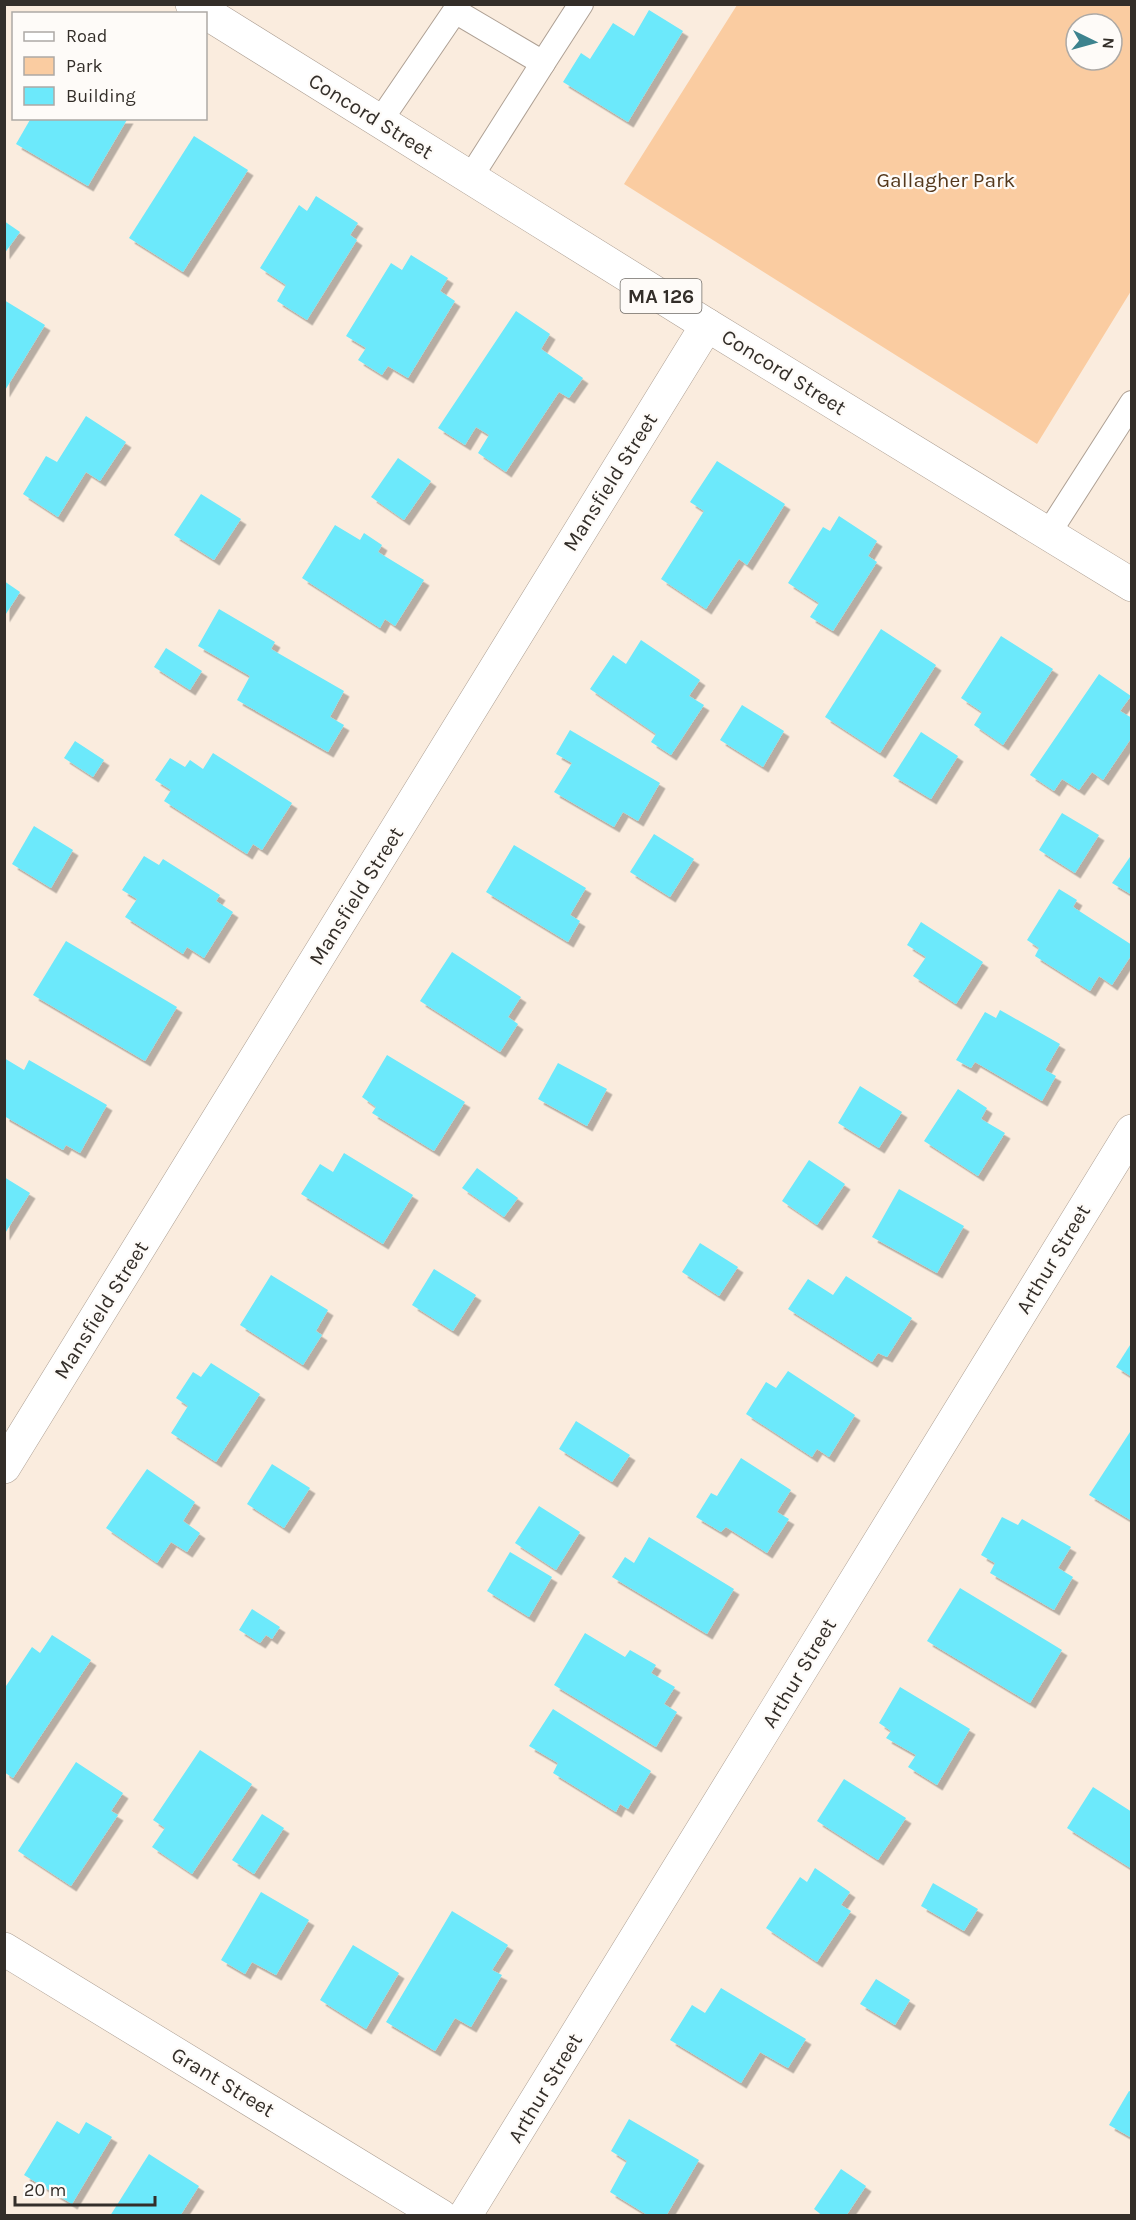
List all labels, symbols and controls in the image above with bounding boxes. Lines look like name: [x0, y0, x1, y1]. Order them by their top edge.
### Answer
legend: [12, 12, 207, 120]
north arrow: [1064, 12, 1124, 72]
text: Road: [66, 25, 107, 47]
text: N: [1098, 37, 1118, 50]
text: Park: [66, 55, 103, 77]
street label: Concord Street: [304, 68, 438, 164]
text: Building: [66, 85, 136, 107]
park label: Gallagher Park: [877, 168, 1016, 192]
road number: MA 126: [620, 279, 702, 313]
street label: Concord Street: [717, 324, 851, 420]
street label: Mansfield Street: [558, 408, 662, 555]
street label: Mansfield Street: [304, 822, 408, 969]
street label: Arthur Street: [1011, 1200, 1095, 1318]
street label: Mansfield Street: [49, 1236, 153, 1383]
street label: Arthur Street: [757, 1614, 841, 1732]
street label: Arthur Street: [503, 2029, 587, 2147]
street label: Grant Street: [167, 2042, 279, 2122]
scale bar: [15, 2169, 154, 2207]
text: 20 m: [24, 2179, 66, 2201]

